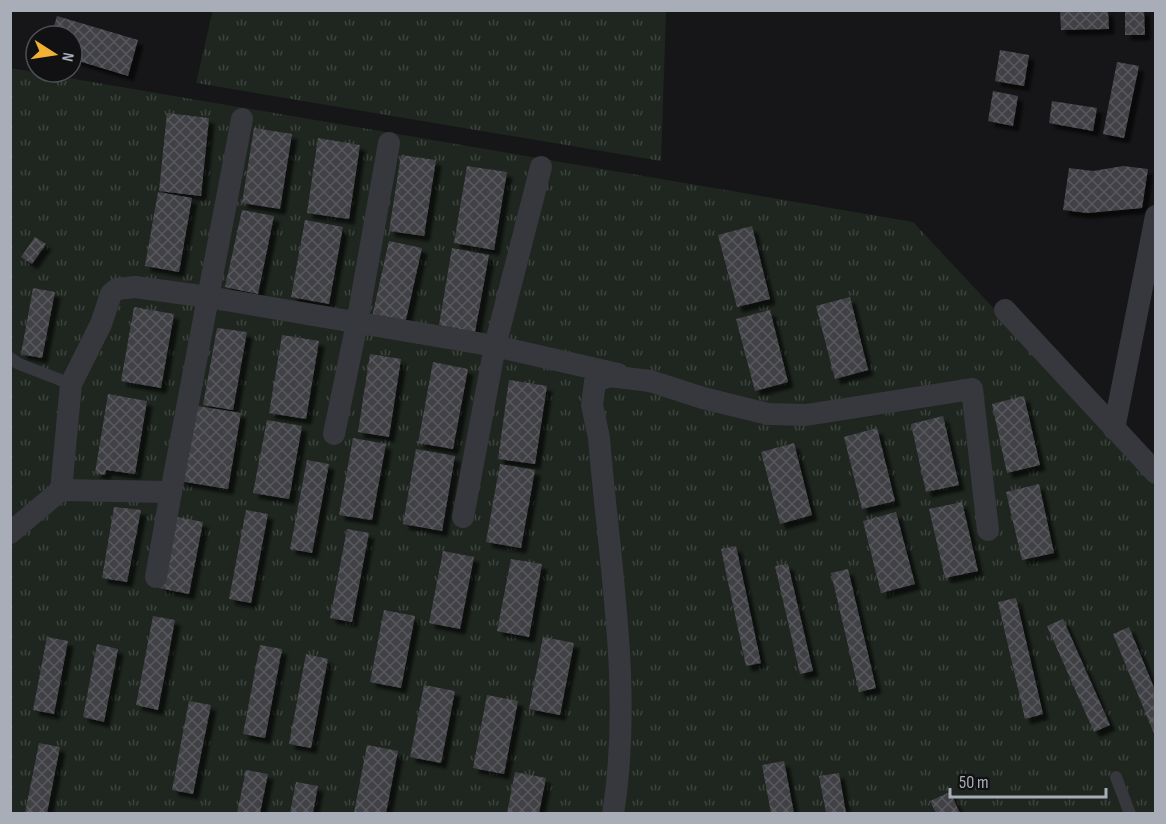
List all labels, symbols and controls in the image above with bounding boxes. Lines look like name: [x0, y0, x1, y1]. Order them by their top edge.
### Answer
north arrow: [24, 24, 84, 84]
text: N: [57, 51, 77, 63]
scale bar: [950, 761, 1106, 799]
text: 50 m: [959, 772, 989, 793]

